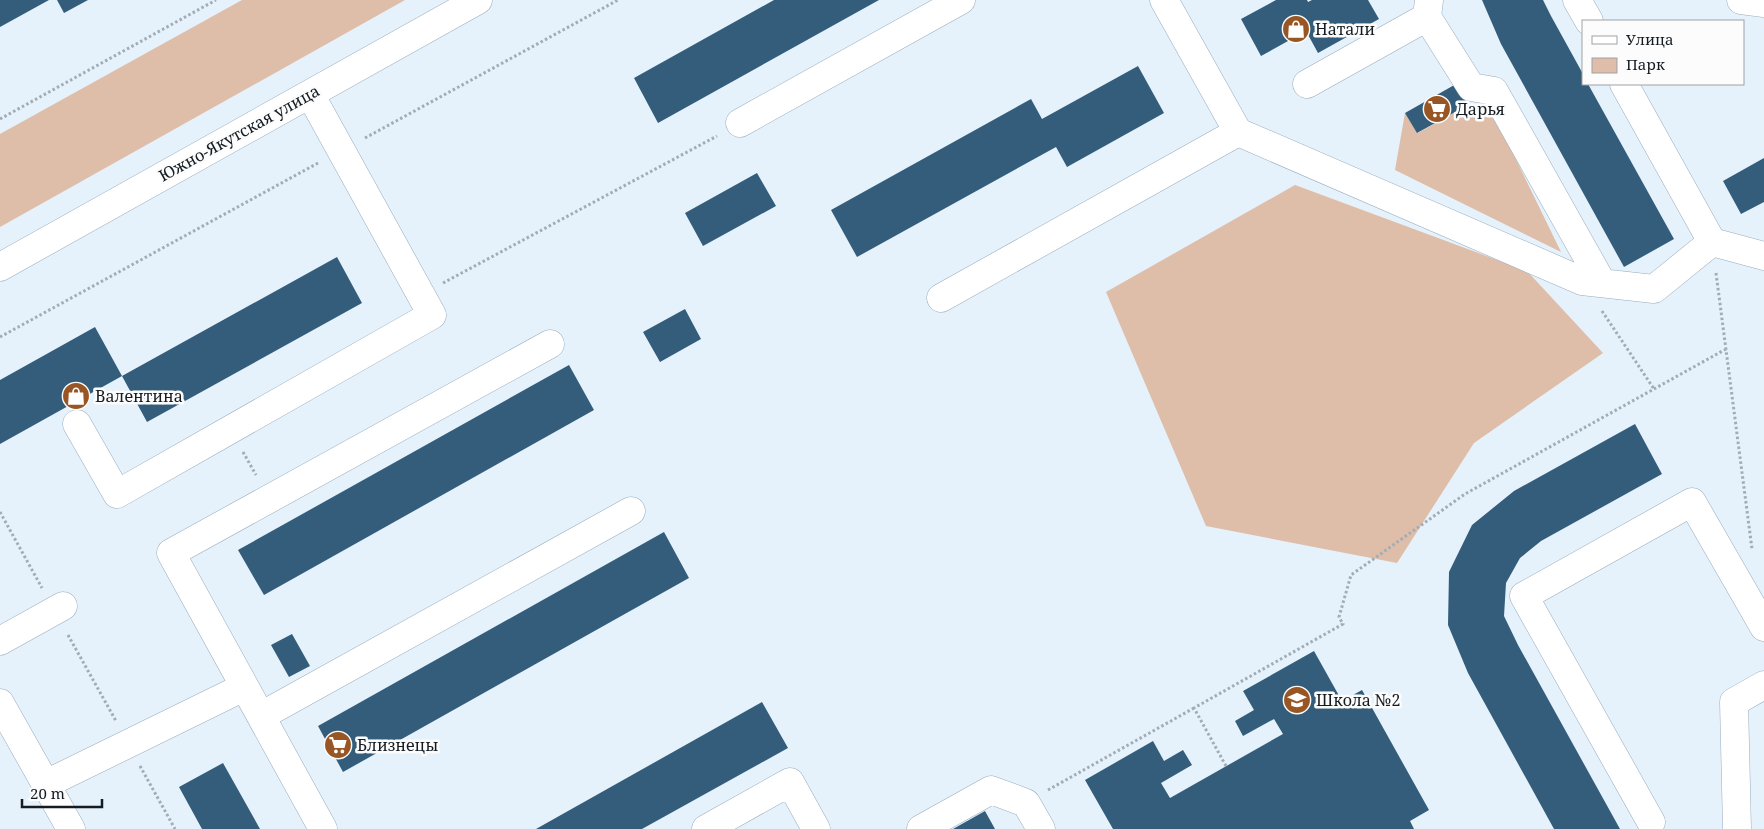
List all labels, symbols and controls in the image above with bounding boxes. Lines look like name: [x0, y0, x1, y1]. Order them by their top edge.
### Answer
shop icon: Натали: [1281, 14, 1311, 44]
place label: Натали: [1315, 18, 1375, 40]
legend: [1582, 20, 1744, 85]
text: Улица: [1626, 29, 1674, 49]
text: Парк: [1626, 54, 1665, 74]
street label: Южно-Якутская улица: [155, 80, 323, 186]
supermarket icon: Дарья: [1422, 94, 1452, 124]
place label: Дарья: [1456, 98, 1505, 120]
shop icon: Валентина: [61, 381, 91, 411]
place label: Валентина: [95, 385, 183, 407]
school or university icon: Школа №2: [1282, 685, 1312, 715]
place label: Школа №2: [1316, 689, 1400, 711]
supermarket icon: Близнецы: [323, 730, 353, 760]
place label: Близнецы: [357, 734, 438, 756]
scale bar: [22, 776, 102, 808]
text: 20 m: [30, 783, 65, 803]

